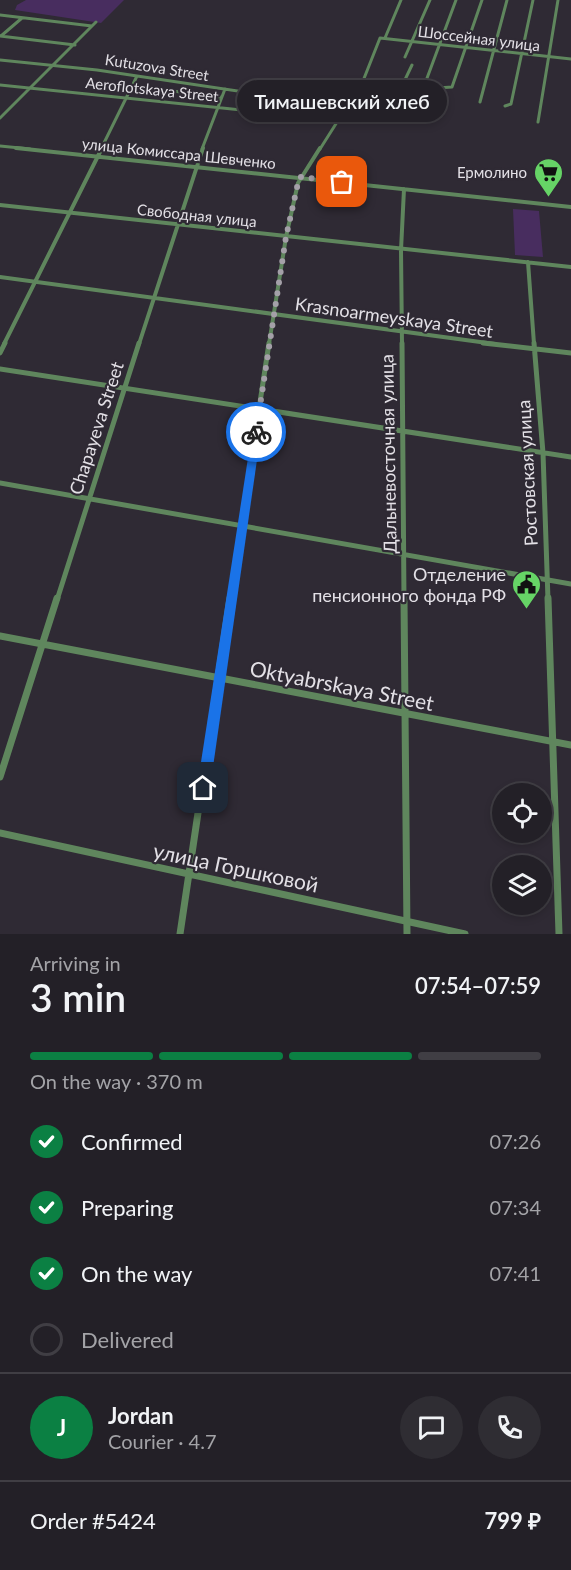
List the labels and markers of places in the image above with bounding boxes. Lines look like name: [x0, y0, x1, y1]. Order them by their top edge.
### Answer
callout: Тимашевский хлеб: [237, 80, 447, 122]
pin: [316, 156, 367, 207]
supermarket icon: Ермолино: [532, 156, 564, 198]
place label: Ермолино: [457, 163, 527, 181]
place label: Отделение пенсионного фонда РФ: [312, 563, 506, 606]
public building icon: Отделение пенсионного фонда РФ: [511, 568, 543, 610]
pin: [177, 762, 228, 813]

